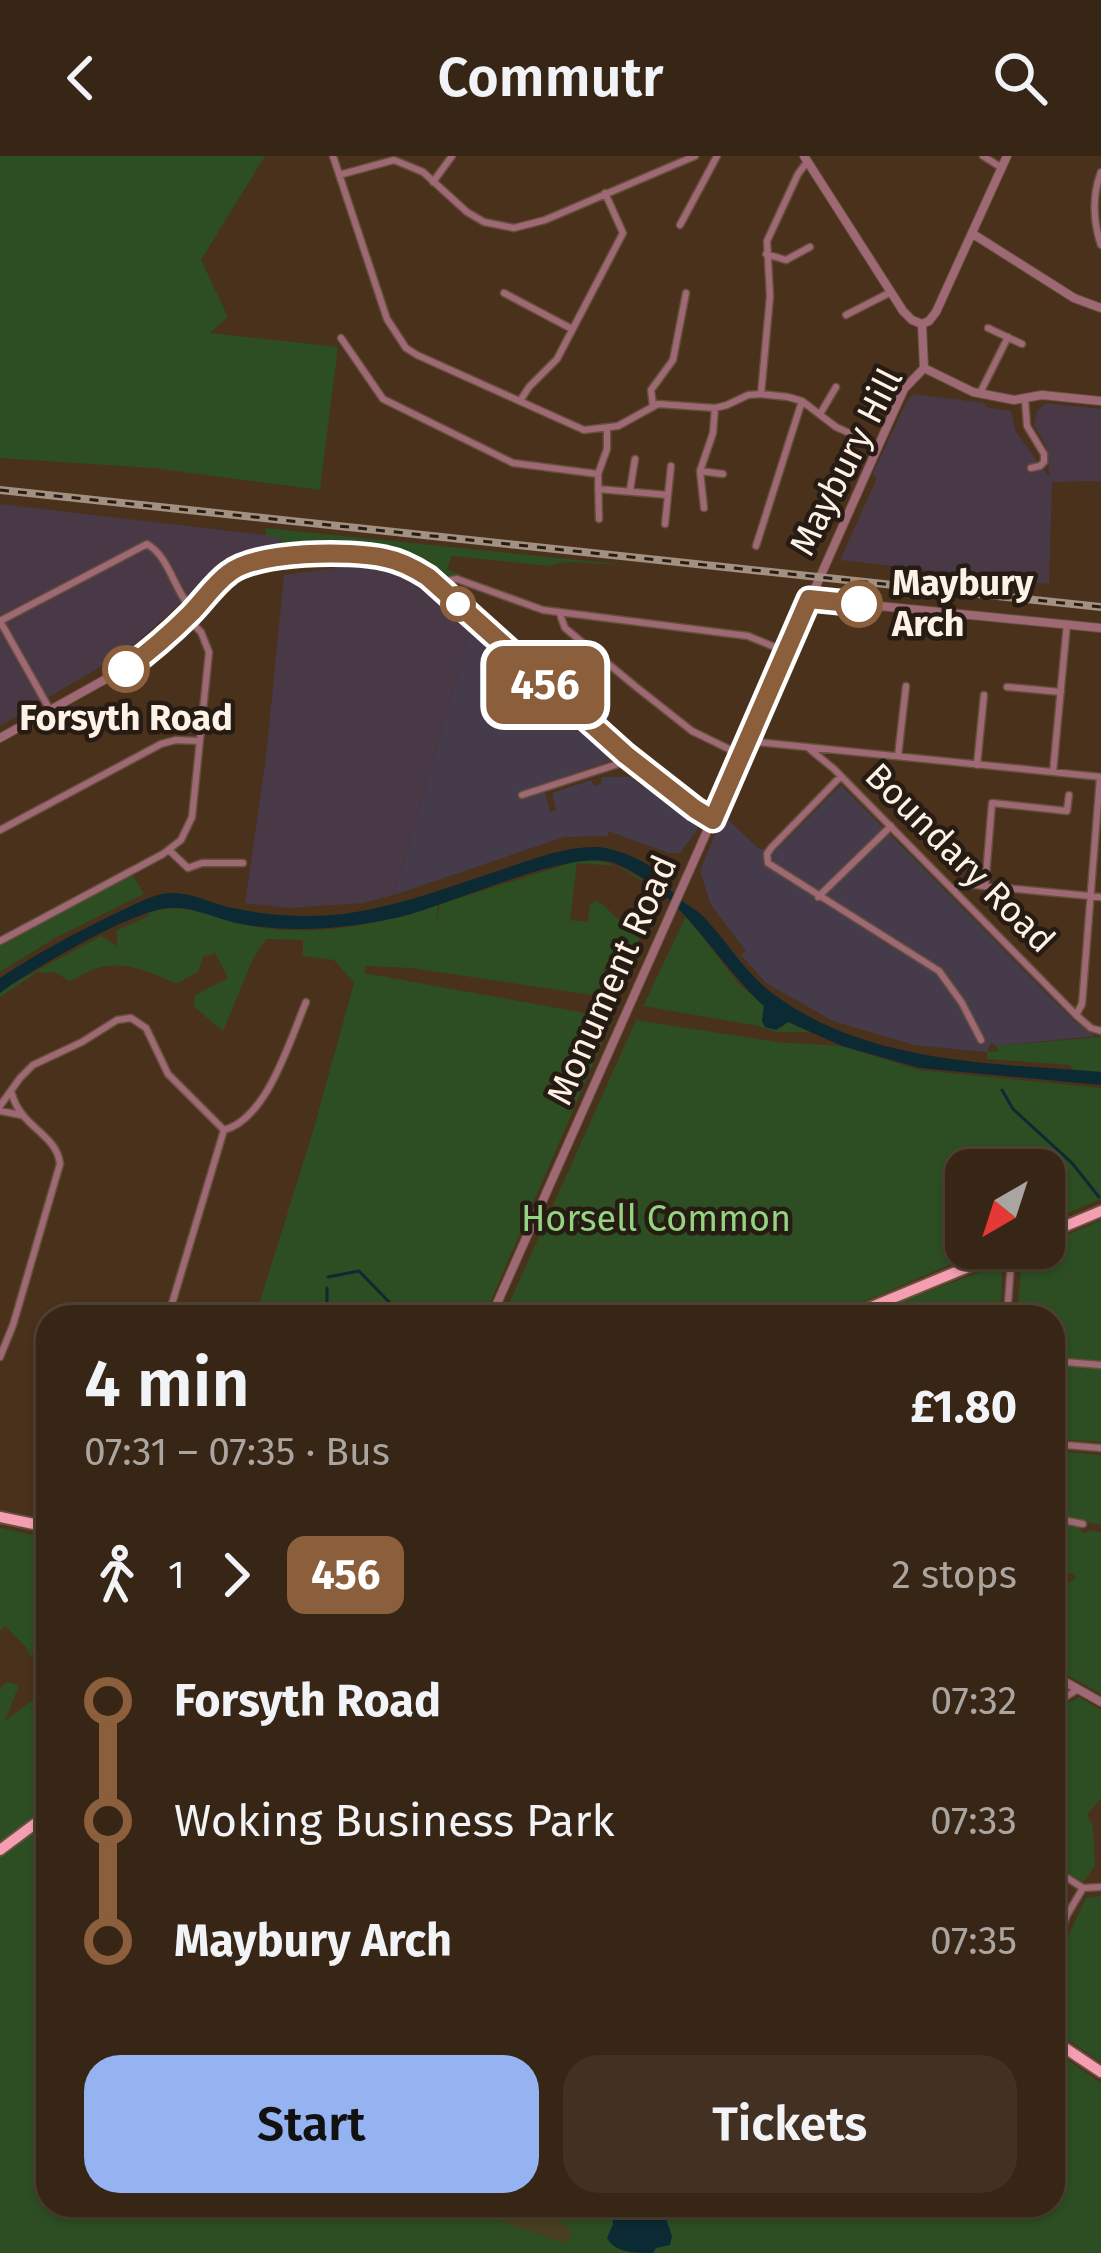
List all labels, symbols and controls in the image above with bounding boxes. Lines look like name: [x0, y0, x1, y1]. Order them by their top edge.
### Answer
icon: back: [48, 45, 114, 111]
icon: search: [987, 45, 1053, 111]
text: Commutr: [438, 46, 663, 110]
street label: Maybury Hill: [780, 361, 912, 563]
place label: Maybury Arch: [891, 561, 1034, 646]
marker: Maybury Arch: [837, 582, 881, 626]
unlabelled marker: [442, 588, 474, 620]
line badge: 456: [476, 646, 614, 724]
marker: Forsyth Road: [104, 647, 148, 691]
text: 456: [510, 660, 580, 710]
place label: Forsyth Road: [19, 696, 233, 740]
street label: Boundary Road: [856, 754, 1064, 962]
street label: Monument Road: [537, 849, 687, 1111]
north arrow: [945, 1149, 1065, 1269]
map controls: [945, 1149, 1065, 1269]
park label: Horsell Common: [521, 1197, 791, 1241]
text: 4 min: [84, 1344, 250, 1423]
text: £1.80: [910, 1380, 1017, 1434]
text: 07:31 – 07:35 · Bus: [84, 1429, 390, 1475]
icon: walk: [84, 1542, 150, 1608]
icon: forward: [203, 1542, 269, 1608]
text: 456: [311, 1550, 380, 1600]
text: 1: [168, 1552, 185, 1598]
text: 2 stops: [891, 1552, 1017, 1598]
text: Forsyth Road: [174, 1674, 441, 1728]
text: 07:32: [931, 1678, 1017, 1724]
text: Woking Business Park: [174, 1794, 615, 1848]
text: 07:33: [930, 1798, 1017, 1844]
text: Maybury Arch: [174, 1914, 452, 1968]
text: 07:35: [930, 1918, 1017, 1964]
button: Start: [84, 2055, 539, 2193]
button: Tickets: [563, 2055, 1017, 2193]

